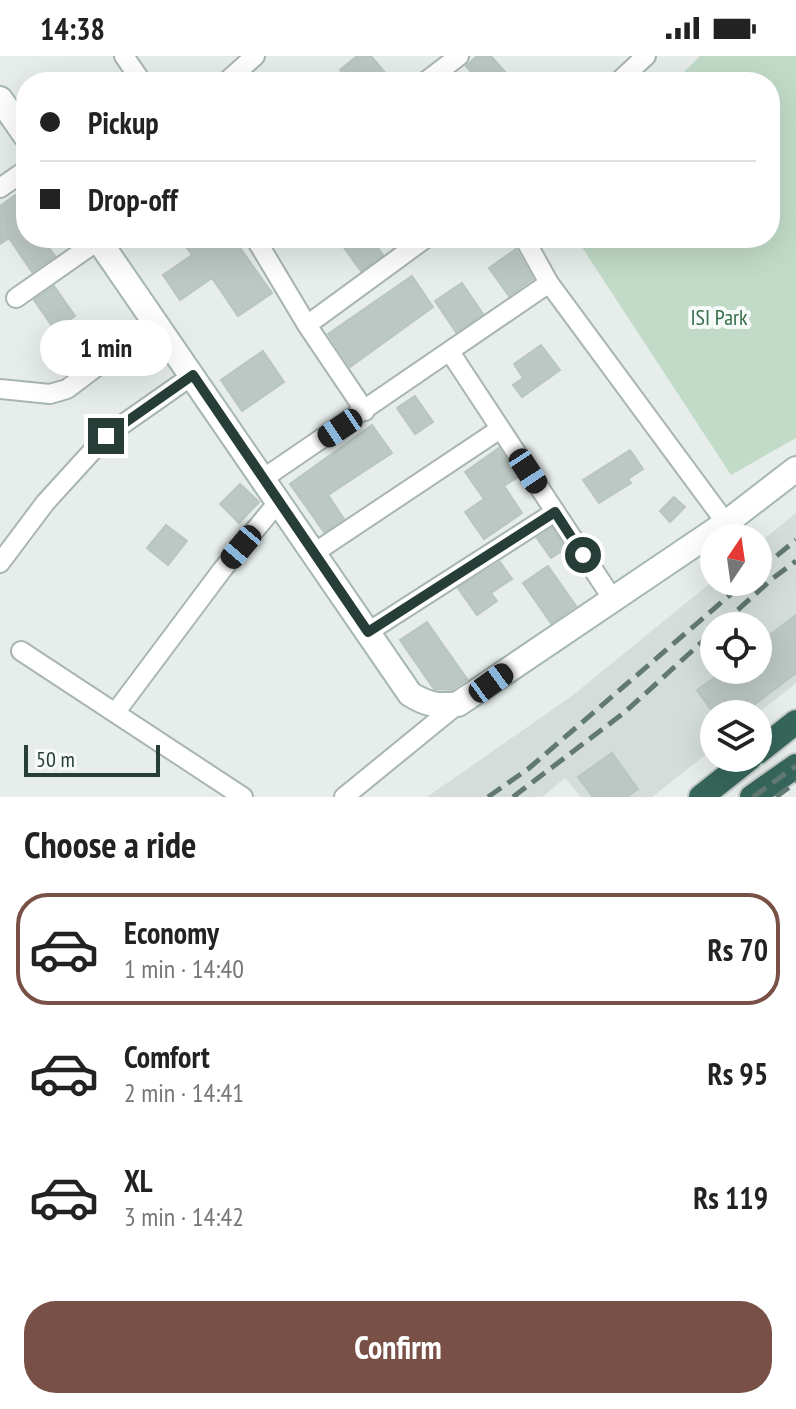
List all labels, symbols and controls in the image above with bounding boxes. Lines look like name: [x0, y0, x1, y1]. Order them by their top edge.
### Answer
text: 14:38: [40, 9, 105, 48]
text: Pickup: [88, 103, 159, 142]
text: Drop-off: [88, 180, 178, 219]
park label: ISI Park: [690, 303, 748, 331]
callout: 1 min: [40, 320, 172, 376]
text: 1 min: [80, 331, 132, 364]
car: [313, 405, 367, 451]
route end: [88, 418, 124, 454]
car: [505, 444, 551, 498]
car: [216, 521, 266, 573]
north arrow: [700, 524, 772, 596]
map controls: [700, 524, 772, 772]
route start: [565, 537, 601, 573]
button: locate: [700, 612, 772, 684]
car: [465, 659, 517, 707]
button: layers: [700, 700, 772, 772]
scale bar: [24, 741, 160, 777]
text: 50 m: [36, 745, 75, 773]
text: Choose a ride: [24, 821, 196, 868]
icon: car: [28, 913, 100, 985]
text: Economy: [124, 913, 219, 952]
text: Rs 70: [708, 930, 768, 969]
text: 1 min · 14:40: [124, 952, 244, 985]
icon: car: [28, 1037, 100, 1109]
text: Comfort: [124, 1037, 210, 1076]
text: Rs 95: [708, 1054, 768, 1093]
text: 2 min · 14:41: [124, 1076, 244, 1109]
icon: car: [28, 1161, 100, 1233]
text: XL: [124, 1161, 153, 1200]
text: Rs 119: [693, 1178, 768, 1217]
text: 3 min · 14:42: [124, 1200, 244, 1233]
button: Confirm: [24, 1301, 772, 1393]

